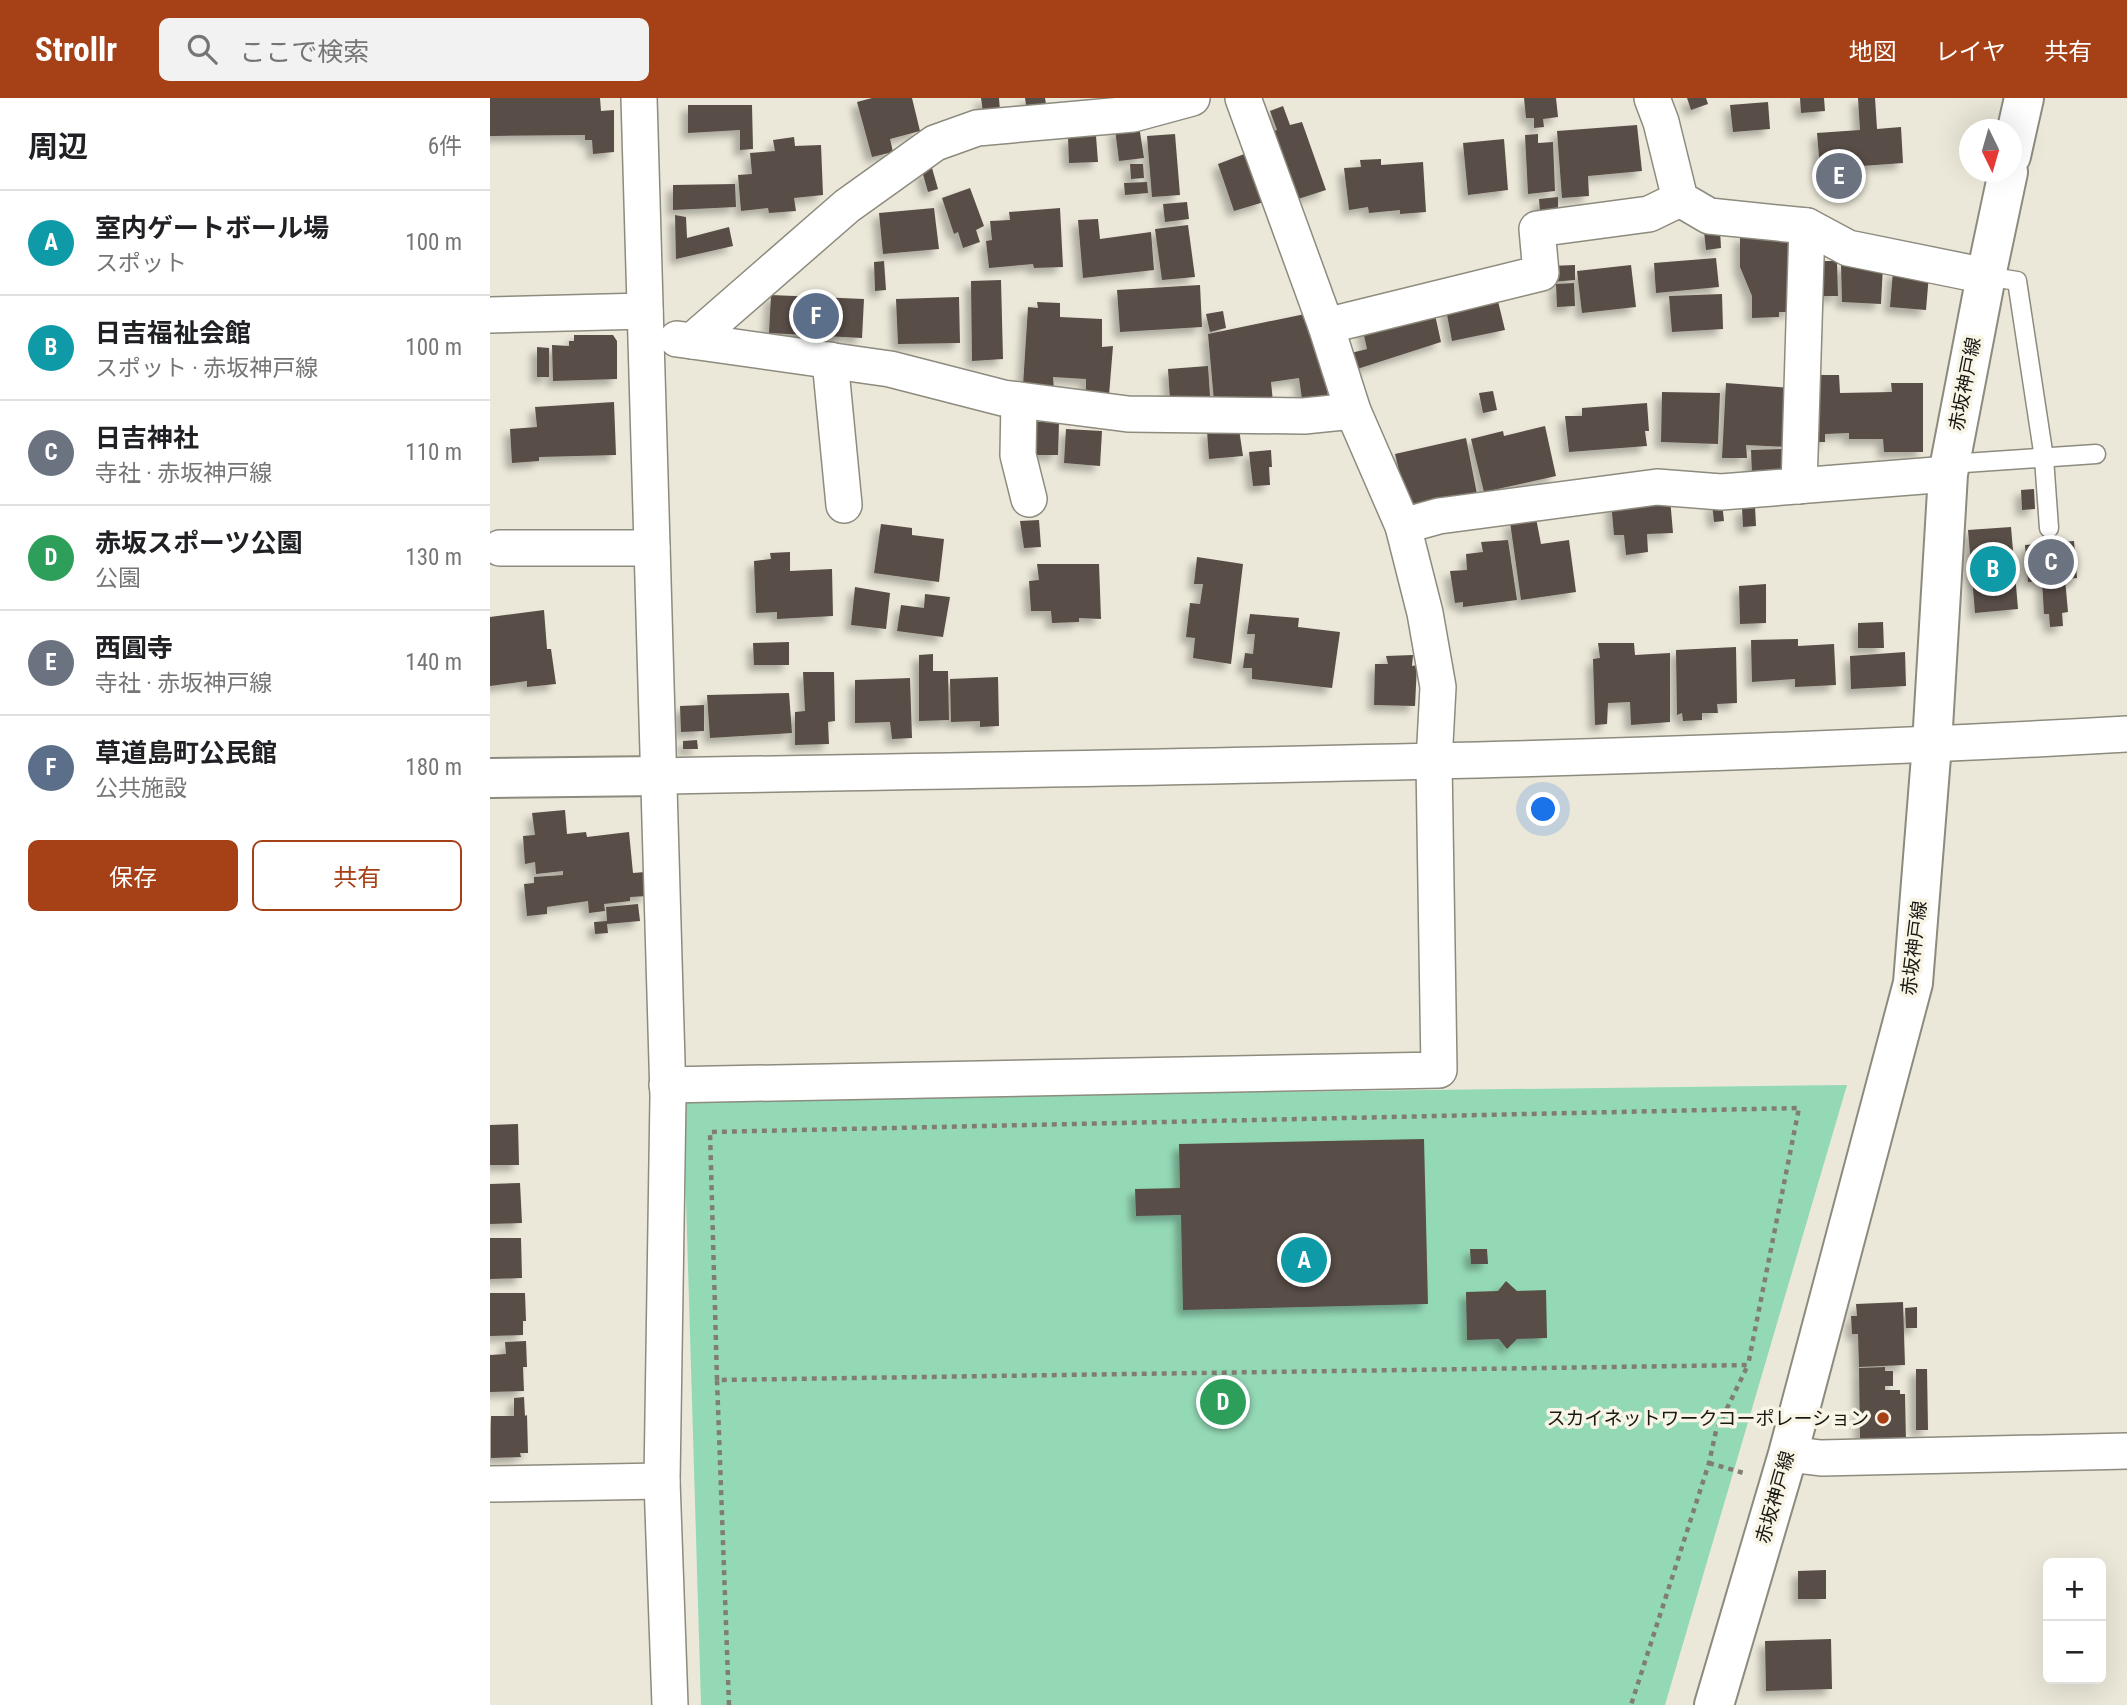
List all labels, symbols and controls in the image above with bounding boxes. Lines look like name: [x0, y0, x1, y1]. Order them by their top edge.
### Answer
search box: [159, 18, 649, 81]
text: Strollr: [35, 30, 117, 69]
icon: search: [183, 30, 221, 68]
text: ここで検索: [239, 37, 369, 67]
text: 地図: [1849, 38, 1897, 66]
text: レイヤ: [1935, 38, 2006, 66]
text: 共有: [2044, 38, 2092, 66]
north arrow: [1959, 119, 2022, 182]
text: 周辺: [28, 129, 88, 164]
text: 6件: [428, 133, 462, 160]
pin: E: [1816, 150, 1862, 202]
text: 室内ゲートボール場: [95, 213, 329, 243]
text: A: [44, 229, 58, 256]
text: 100 m: [405, 229, 462, 256]
text: スポット: [95, 250, 187, 277]
pin: F: [793, 290, 839, 342]
text: 日吉福祉会館: [95, 318, 251, 348]
text: B: [45, 334, 57, 361]
text: 100 m: [405, 334, 462, 361]
street label: 赤坂神戸線: [1945, 335, 1985, 433]
text: スポット · 赤坂神戸線: [95, 355, 318, 382]
text: 日吉神社: [95, 423, 199, 453]
text: C: [44, 439, 58, 466]
text: 110 m: [405, 439, 462, 466]
text: 寺社 · 赤坂神戸線: [95, 460, 272, 487]
text: 赤坂スポーツ公園: [95, 528, 302, 558]
pin: C: [2028, 536, 2074, 588]
pin: B: [1970, 543, 2016, 595]
text: D: [45, 544, 58, 571]
text: 130 m: [405, 544, 462, 571]
text: 公園: [95, 565, 141, 592]
text: 西圓寺: [95, 633, 173, 663]
text: E: [45, 649, 57, 676]
text: 140 m: [405, 649, 462, 676]
text: 寺社 · 赤坂神戸線: [95, 670, 272, 697]
text: 草道島町公民館: [95, 738, 277, 768]
text: F: [46, 754, 56, 781]
text: 180 m: [405, 754, 462, 781]
text: 公共施設: [95, 775, 187, 802]
your location: [1526, 792, 1560, 826]
button: 保存: [28, 840, 238, 911]
button: 共有: [252, 840, 462, 911]
street label: 赤坂神戸線: [1897, 899, 1931, 997]
pin: A: [1281, 1234, 1327, 1286]
pin: D: [1200, 1376, 1246, 1428]
place label: スカイネットワークコーポレーション: [1546, 1407, 1869, 1430]
marker: スカイネットワークコーポレーション: [1875, 1410, 1891, 1426]
street label: 赤坂神戸線: [1751, 1448, 1799, 1546]
map controls: [2043, 1558, 2106, 1684]
button: +: [2043, 1558, 2106, 1621]
button: −: [2043, 1621, 2106, 1684]

